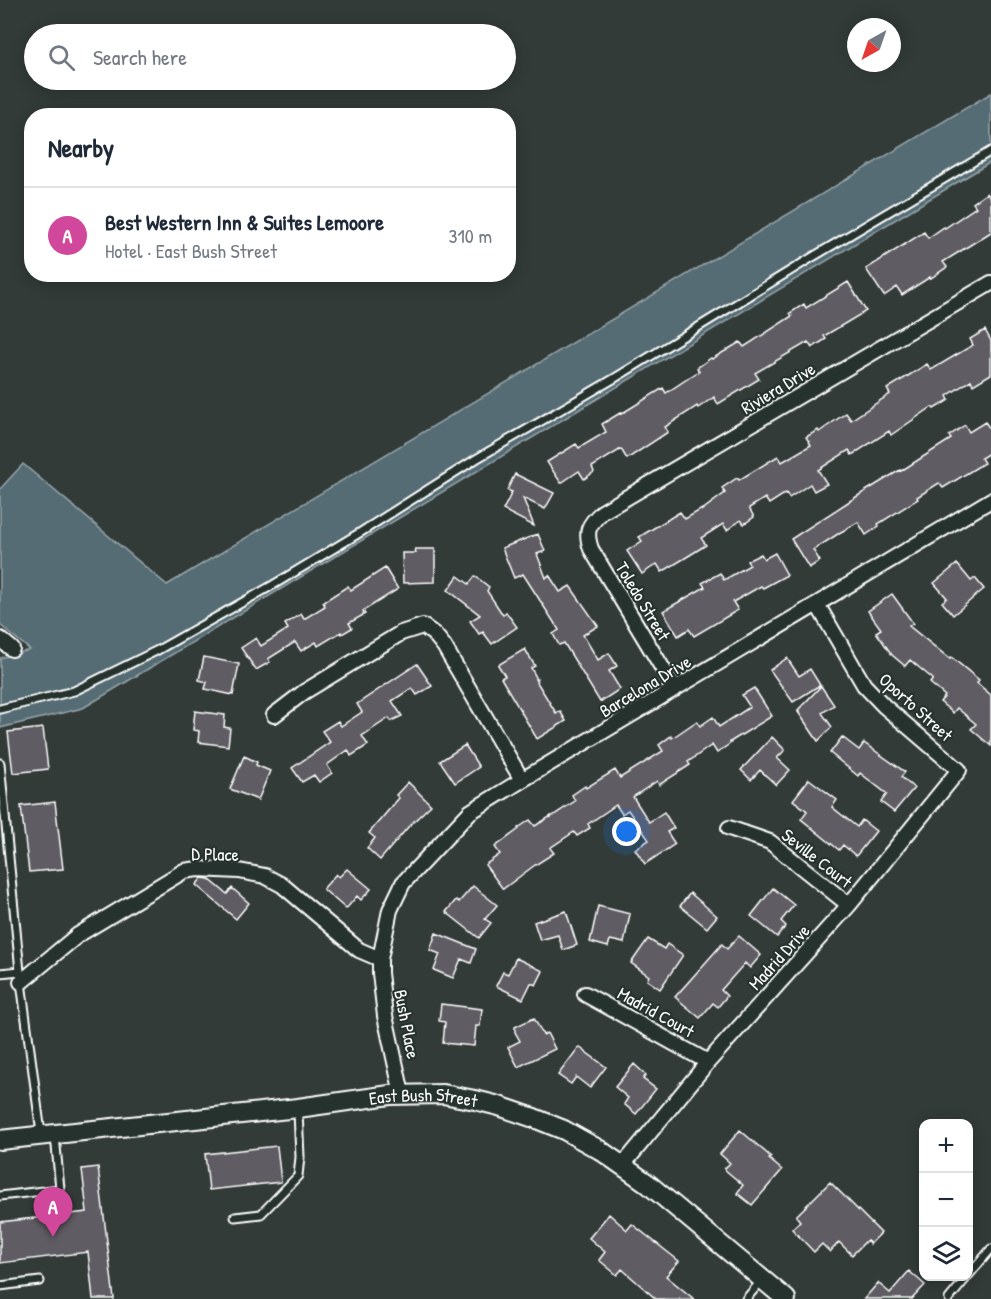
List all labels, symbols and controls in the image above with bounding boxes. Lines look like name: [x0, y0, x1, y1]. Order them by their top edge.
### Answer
north arrow: [847, 18, 901, 72]
search box: [24, 24, 516, 90]
icon: search: [45, 41, 78, 74]
text: Search here: [93, 42, 187, 72]
text: Nearby: [48, 130, 114, 165]
text: Best Western Inn & Suites Lemoore: [105, 207, 384, 237]
text: A: [63, 222, 72, 249]
text: 310 m: [449, 222, 492, 249]
text: Hotel · East Bush Street: [105, 237, 277, 264]
street label: Riviera Drive: [736, 356, 820, 420]
street label: Toledo Street: [610, 557, 677, 646]
street label: Barcelona Drive: [595, 649, 695, 723]
street label: Oporto Street: [874, 667, 959, 747]
your location: [612, 817, 641, 846]
street label: Seville Court: [777, 823, 858, 894]
street label: D Place: [191, 841, 239, 867]
street label: Madrid Drive: [743, 919, 815, 995]
street label: Madrid Court: [613, 981, 700, 1044]
street label: Bush Place: [388, 987, 426, 1061]
street label: East Bush Street: [367, 1081, 480, 1113]
map controls: [919, 1119, 973, 1281]
button: +: [919, 1119, 973, 1173]
button: −: [919, 1173, 973, 1227]
pin: A: [34, 1188, 72, 1237]
button: layers: [919, 1227, 973, 1281]

